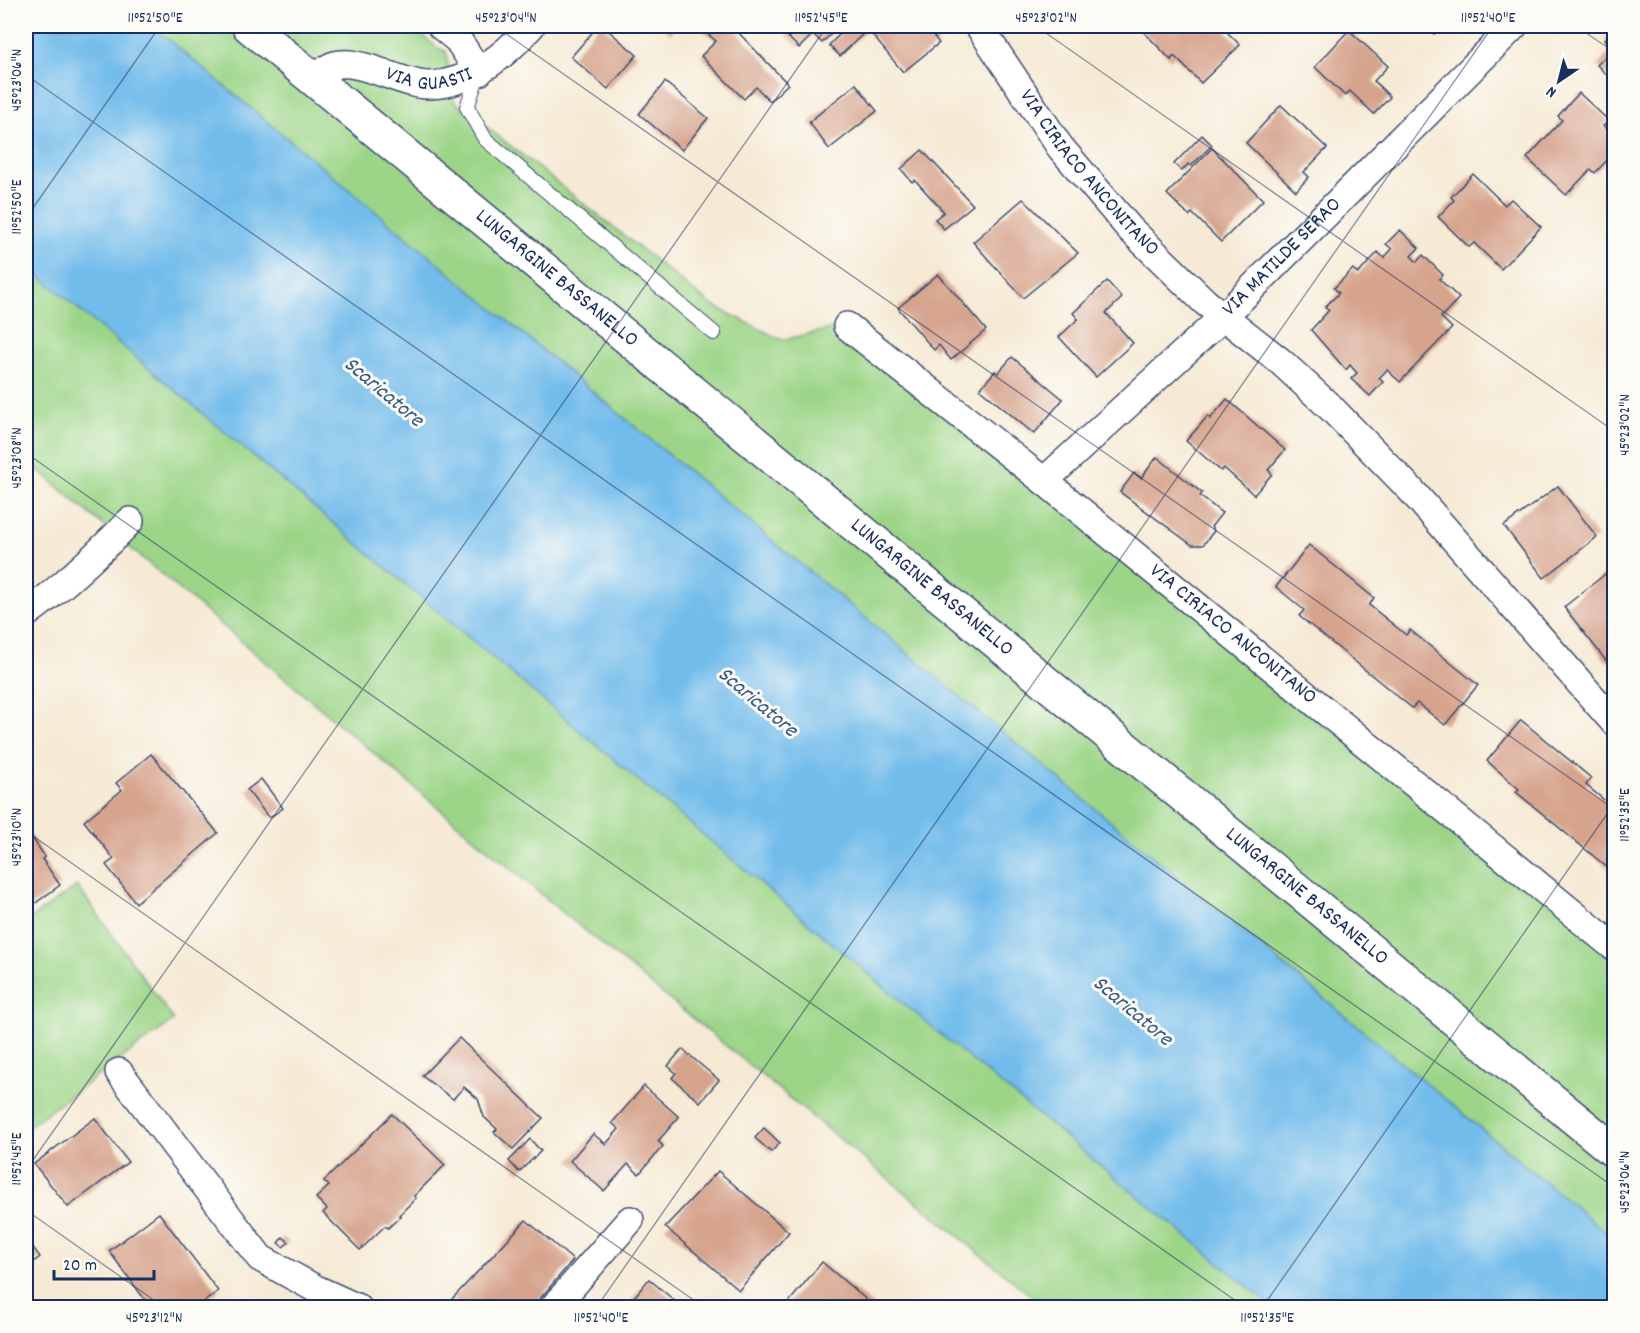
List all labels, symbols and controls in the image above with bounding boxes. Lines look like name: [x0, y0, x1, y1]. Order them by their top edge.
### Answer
text: 11°52'50"E: [127, 8, 183, 30]
text: 45°23'04"N: [475, 8, 537, 30]
text: 11°52'45"E: [794, 8, 848, 30]
text: 45°23'02"N: [1015, 8, 1077, 30]
text: 11°52'40"E: [1461, 8, 1515, 30]
text: 45°23'06"N: [7, 49, 29, 111]
north arrow: [1529, 51, 1589, 111]
street label: VIA GUASTI: [381, 60, 478, 100]
text: N: [1542, 79, 1562, 103]
street label: VIA CIRIACO ANCONITANO: [1011, 84, 1166, 264]
text: 11°52'50"E: [7, 179, 29, 235]
street label: VIA MATILDE SERAO: [1216, 191, 1349, 324]
street label: LUNGARGINE BASSANELLO: [468, 203, 644, 356]
water label: Scaricatore: [336, 350, 431, 437]
text: 45°23'02"N: [1615, 394, 1637, 456]
text: 45°23'08"N: [7, 427, 29, 489]
street label: LUNGARGINE BASSANELLO: [843, 512, 1019, 665]
street label: VIA CIRIACO ANCONITANO: [1142, 557, 1323, 713]
water label: Scaricatore: [710, 660, 805, 747]
text: 11°52'35"E: [1615, 788, 1637, 842]
text: 45°23'10"N: [7, 808, 29, 866]
street label: LUNGARGINE BASSANELLO: [1218, 821, 1394, 974]
water label: Scaricatore: [1085, 969, 1180, 1056]
text: 11°52'45"E: [7, 1132, 29, 1186]
text: 45°23'06"N: [1615, 1151, 1637, 1213]
scale bar: [54, 1243, 154, 1281]
text: 20 m: [63, 1254, 97, 1279]
text: 45°23'12"N: [126, 1308, 182, 1330]
text: 11°52'40"E: [574, 1308, 628, 1330]
text: 11°52'35"E: [1240, 1308, 1294, 1330]

